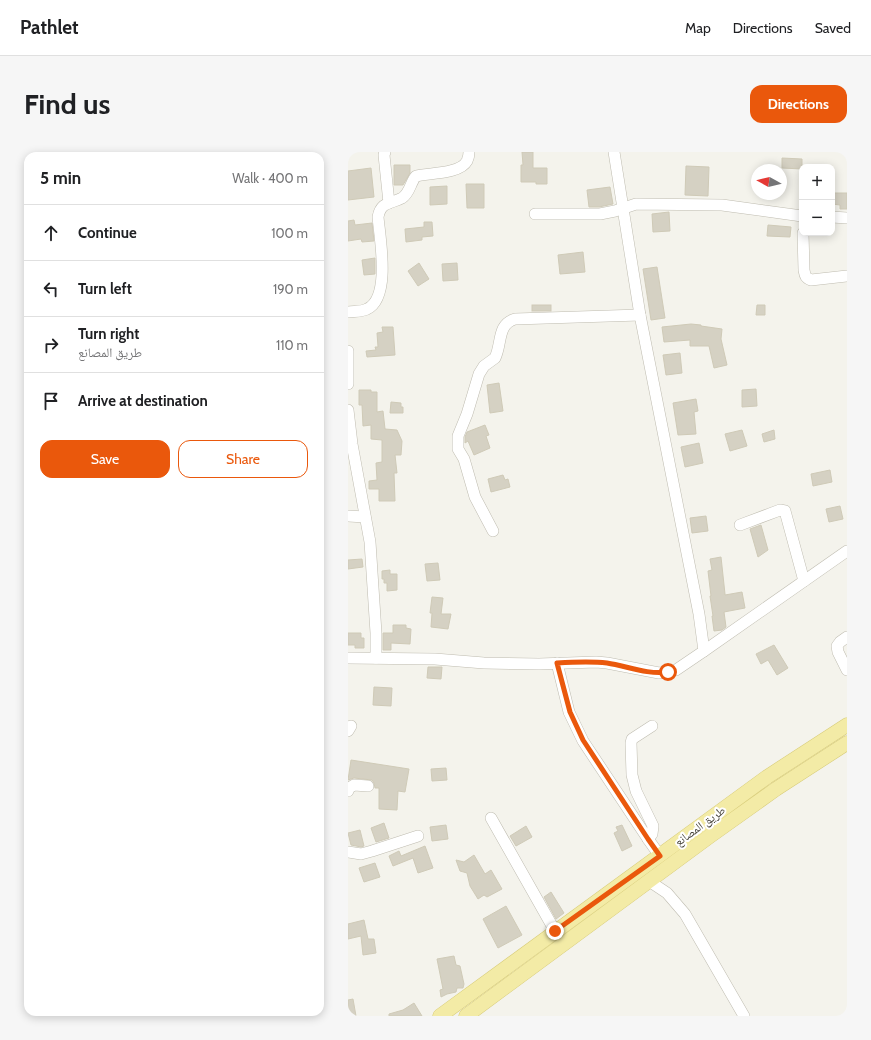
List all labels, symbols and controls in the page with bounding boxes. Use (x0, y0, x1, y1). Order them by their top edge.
text: Pathlet (20, 16, 79, 39)
text: Map (685, 19, 711, 37)
text: Directions (733, 19, 793, 37)
text: Saved (815, 19, 851, 37)
button: Directions (750, 85, 847, 123)
text: Find us (24, 87, 110, 121)
north arrow (751, 164, 787, 200)
map controls (799, 164, 835, 236)
button: + (799, 164, 835, 200)
text: 5 min (40, 168, 81, 188)
text: Walk · 400 m (232, 170, 308, 186)
button: − (799, 200, 835, 236)
icon: ahead (40, 222, 62, 244)
text: Continue (78, 224, 137, 242)
text: 100 m (271, 225, 308, 241)
icon: left (40, 278, 62, 300)
text: Turn left (78, 280, 132, 298)
text: 190 m (273, 281, 308, 297)
text: Turn right (78, 325, 139, 343)
icon: right (40, 334, 62, 356)
text: 110 m (276, 337, 308, 353)
text: طريق المصانع (78, 344, 142, 360)
icon: arrive (40, 390, 62, 412)
text: Arrive at destination (78, 392, 208, 410)
button: Save (40, 440, 170, 478)
button: Share (178, 440, 308, 478)
route start (659, 663, 677, 681)
street label: طريق المصانع (671, 802, 728, 849)
route end (546, 922, 564, 940)

